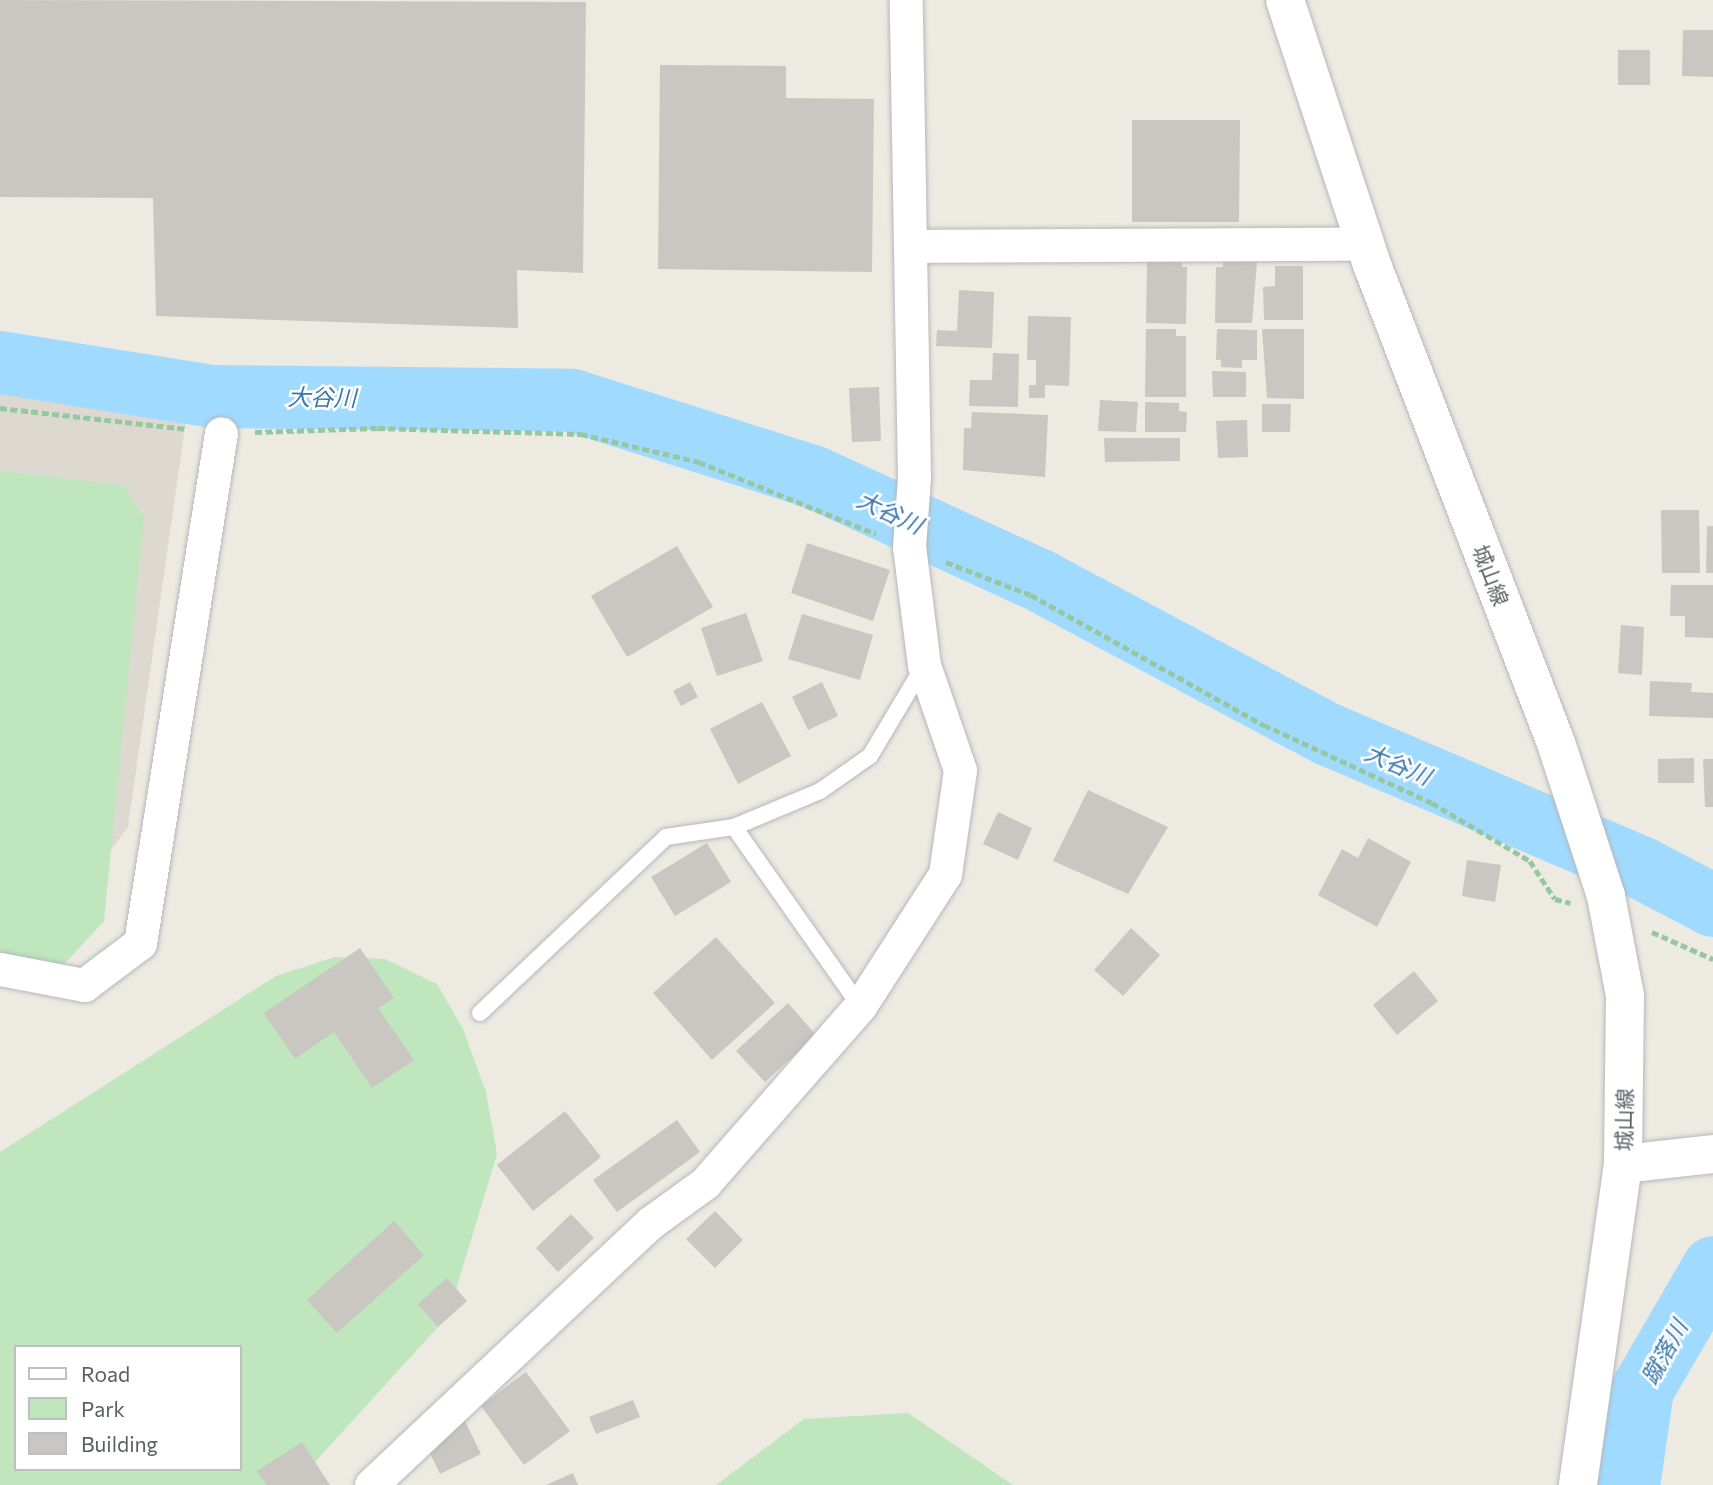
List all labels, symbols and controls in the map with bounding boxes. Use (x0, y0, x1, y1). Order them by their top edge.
water label: 大谷川 (287, 383, 357, 411)
water label: 大谷川 (853, 485, 927, 539)
street label: 城山線 (1468, 541, 1514, 609)
water label: 大谷川 (1361, 738, 1435, 790)
street label: 城山線 (1611, 1088, 1637, 1152)
water label: 蹴落川 (1635, 1315, 1693, 1389)
legend (14, 1345, 242, 1471)
text: Road (81, 1361, 130, 1386)
text: Park (81, 1396, 125, 1421)
text: Building (81, 1431, 158, 1456)

